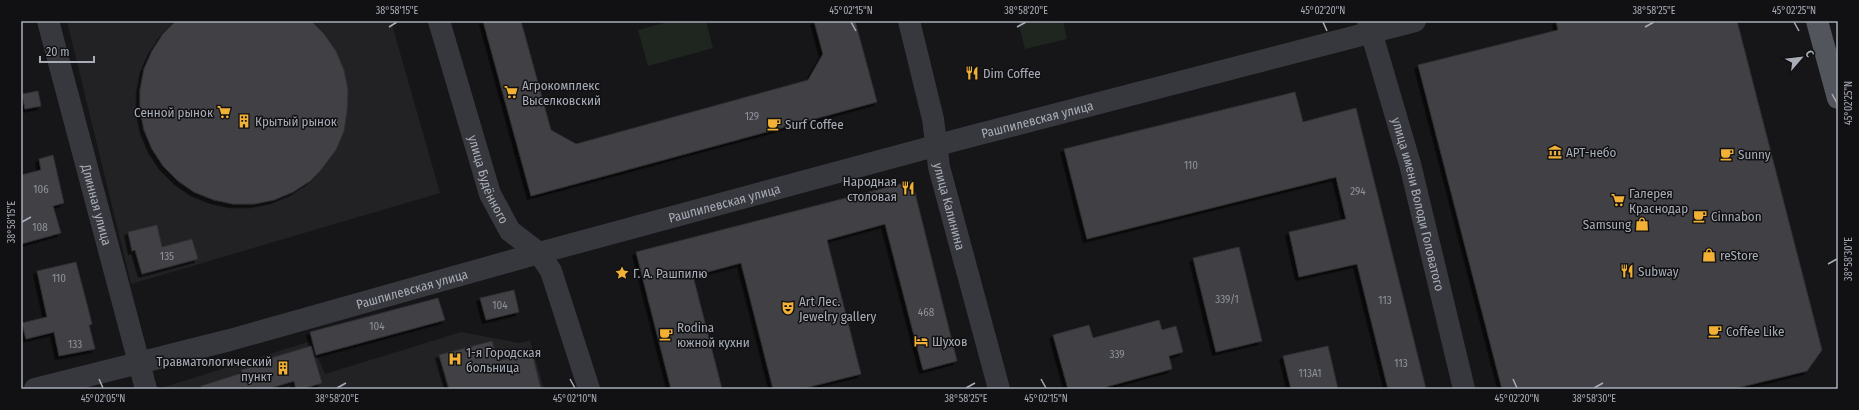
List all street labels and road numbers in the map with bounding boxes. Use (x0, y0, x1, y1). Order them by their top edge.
street label: Рашпилевская улица (980, 98, 1095, 141)
street label: улица имени Володи Головатого (1389, 116, 1447, 293)
street label: улица Будённого (465, 133, 512, 226)
street label: Длинная улица (78, 162, 114, 247)
street label: улица Калинина (931, 162, 968, 252)
street label: Рашпилевская улица (667, 181, 782, 226)
street label: Рашпилевская улица (354, 266, 470, 312)

